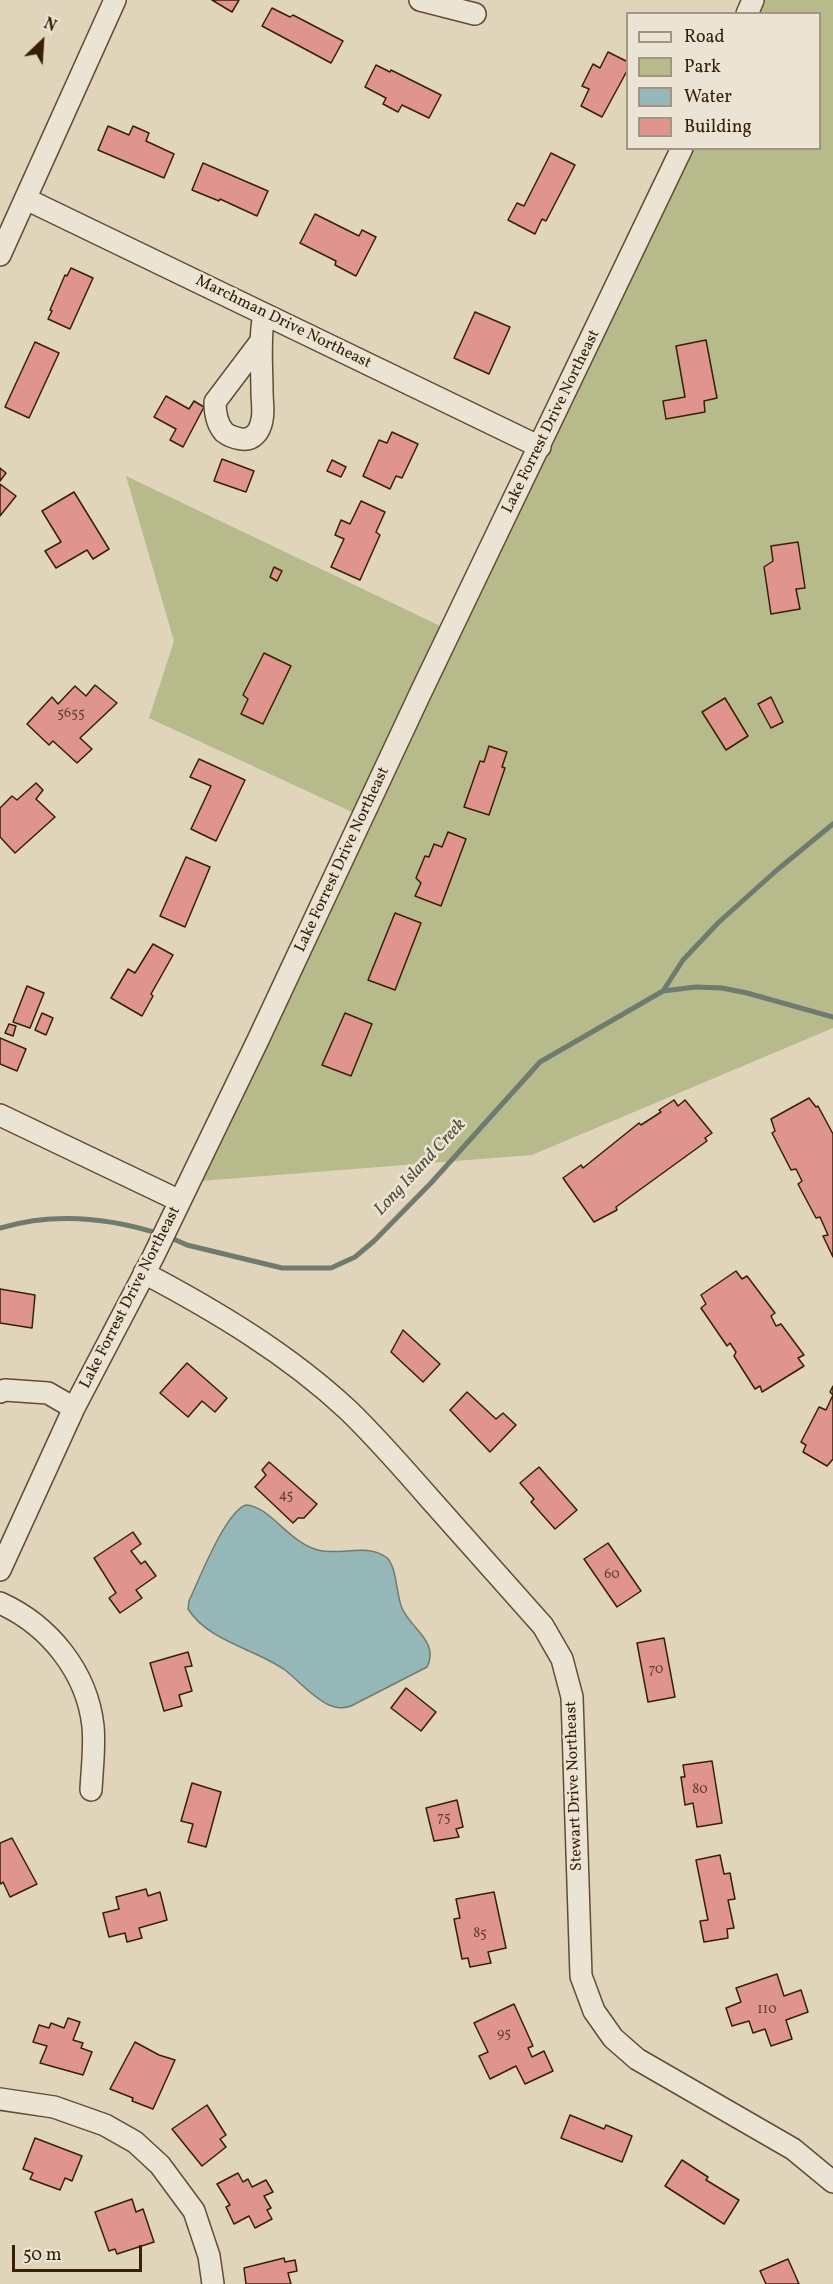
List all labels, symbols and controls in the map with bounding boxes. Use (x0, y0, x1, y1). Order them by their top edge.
north arrow (12, 12, 72, 72)
legend (626, 12, 821, 150)
text: N (40, 13, 60, 38)
text: Road (684, 25, 725, 50)
text: Park (684, 55, 721, 80)
text: Water (684, 85, 732, 110)
text: Building (684, 115, 752, 140)
street label: Marchman Drive Northeast (192, 272, 374, 374)
street label: Lake Forrest Drive Northeast (499, 327, 605, 517)
house number: 5655 (57, 706, 85, 722)
street label: Lake Forrest Drive Northeast (292, 764, 394, 956)
water label: Long Island Creek (370, 1115, 472, 1221)
street label: Lake Forrest Drive Northeast (77, 1204, 185, 1392)
house number: 45 (279, 1488, 293, 1504)
house number: 60 (604, 1567, 620, 1583)
house number: 70 (649, 1662, 663, 1678)
street label: Stewart Drive Northeast (562, 1701, 588, 1871)
house number: 80 (692, 1782, 708, 1798)
house number: 75 (437, 1810, 451, 1826)
house number: 85 (473, 1926, 487, 1942)
house number: 110 (757, 2002, 777, 2018)
house number: 95 (497, 2026, 511, 2042)
scale bar (15, 2233, 146, 2271)
text: 50 m (23, 2243, 62, 2268)

